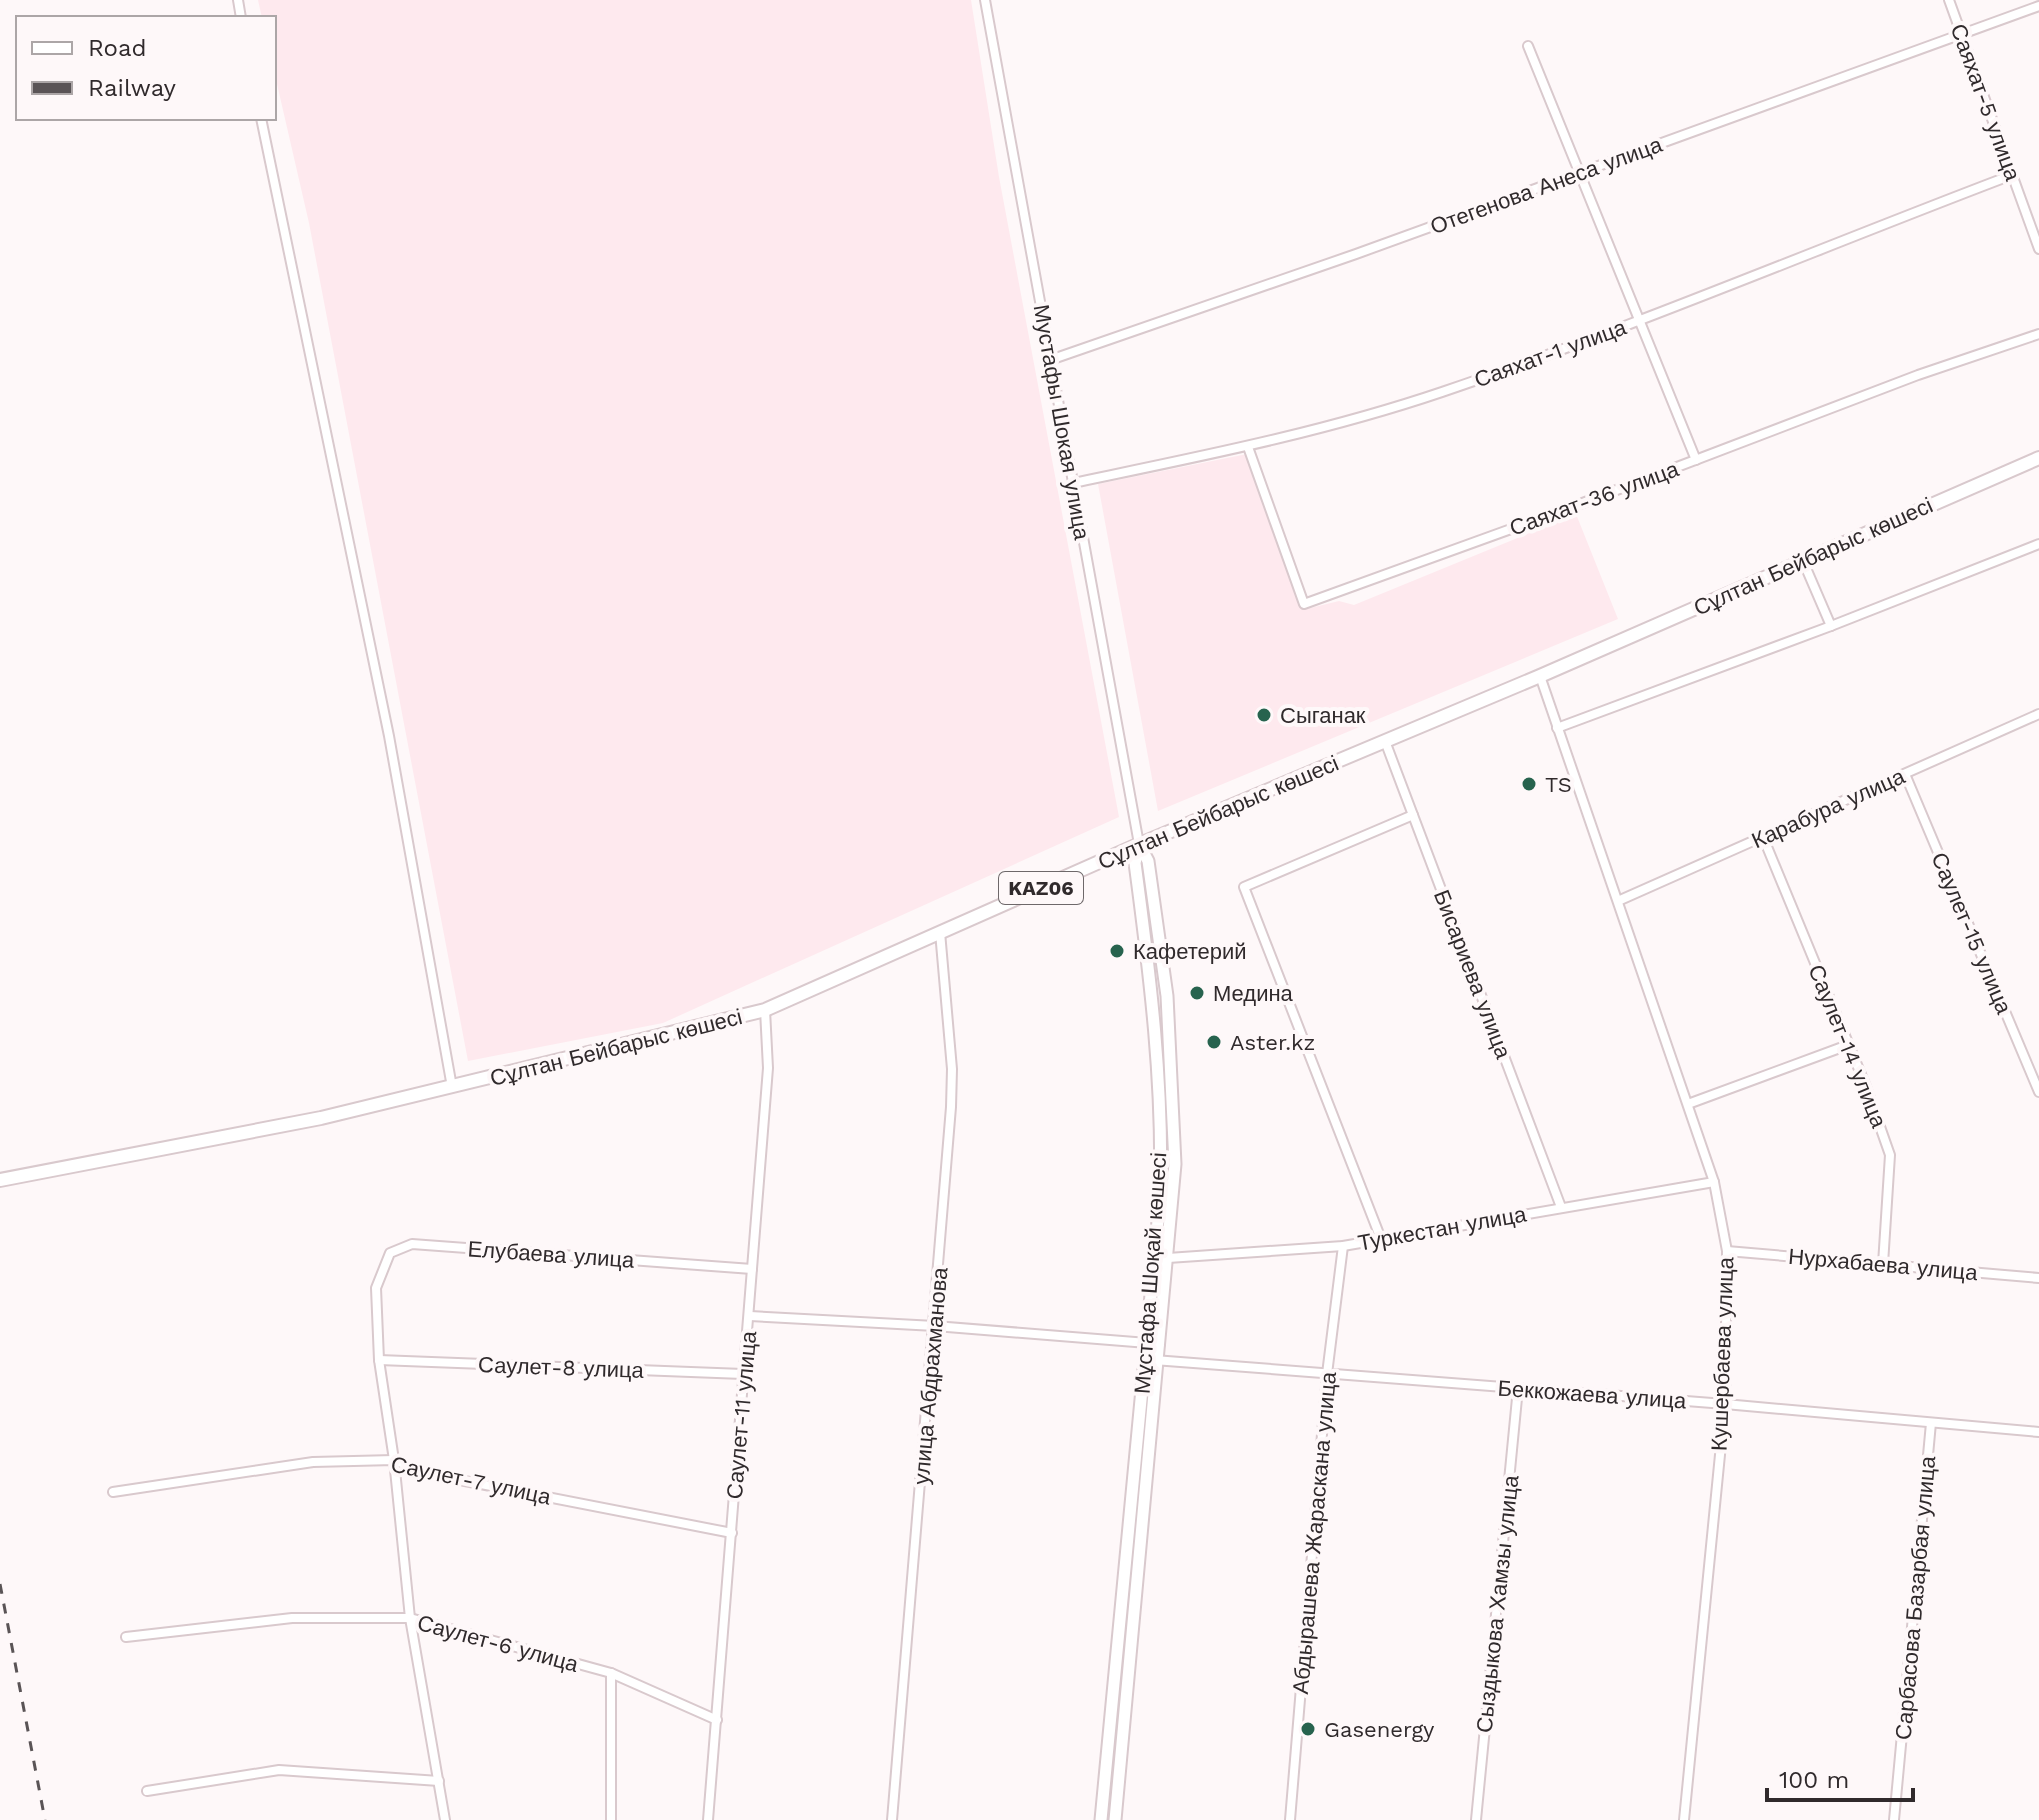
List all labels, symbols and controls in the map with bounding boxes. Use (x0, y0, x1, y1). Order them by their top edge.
legend (16, 16, 276, 120)
street label: Саяхат-5 улица (1946, 20, 2026, 185)
text: Road (88, 34, 147, 62)
text: Railway (88, 74, 177, 102)
street label: Отегенова Анеса улица (1427, 132, 1666, 239)
street label: Мустафы Шокая улица (1028, 303, 1095, 542)
street label: Саяхат-1 улица (1471, 314, 1630, 393)
street label: Саяхат-36 улица (1506, 456, 1683, 541)
street label: Сұлтан Бейбарыс көшесі (1690, 492, 1937, 621)
place label: Сыганак (1280, 703, 1366, 728)
marker: Сыганак (1255, 706, 1273, 724)
street label: Сұлтан Бейбарыс көшесі (1094, 750, 1342, 875)
street label: Карабура улица (1748, 763, 1909, 853)
place label: TS (1545, 772, 1572, 797)
marker: TS (1520, 775, 1538, 793)
street label: Саулет-15 улица (1926, 849, 2017, 1018)
road number: KAZ06 (999, 872, 1083, 904)
street label: Бисариева улица (1429, 886, 1516, 1063)
place label: Кафетерий (1133, 939, 1247, 964)
marker: Кафетерий (1108, 942, 1126, 960)
street label: Саулет-14 улица (1803, 961, 1892, 1132)
place label: Медина (1213, 981, 1294, 1006)
marker: Медина (1188, 984, 1206, 1002)
street label: Сұлтан Бейбарыс көшесі (487, 1004, 745, 1091)
place label: Aster.kz (1230, 1030, 1315, 1055)
marker: Aster.kz (1205, 1033, 1223, 1051)
street label: Мұстафа Шоқай көшесі (1130, 1151, 1171, 1395)
street label: Туркестан улица (1356, 1201, 1529, 1256)
street label: Елубаева улица (467, 1236, 636, 1273)
street label: Нурхабаева улица (1787, 1244, 1979, 1285)
street label: Кушербаева улица (1707, 1256, 1738, 1451)
street label: улица Абдрахманова (909, 1266, 953, 1486)
street label: Саулет-11 улица (722, 1329, 761, 1500)
street label: Саулет-8 улица (478, 1352, 645, 1383)
street label: Абдырашева Жараскана улица (1288, 1370, 1341, 1695)
street label: Беккожаева улица (1497, 1375, 1688, 1414)
street label: Саулет-7 улица (389, 1451, 554, 1510)
street label: Сарбасова Базарбая улица (1891, 1454, 1940, 1741)
street label: Сыздыкова Хамзы улица (1472, 1473, 1524, 1734)
street label: Саулет-6 улица (415, 1610, 582, 1677)
place label: Gasenergy (1324, 1717, 1435, 1742)
marker: Gasenergy (1299, 1720, 1317, 1738)
scale bar (1767, 1752, 1913, 1802)
text: 100 m (1779, 1766, 1849, 1794)

